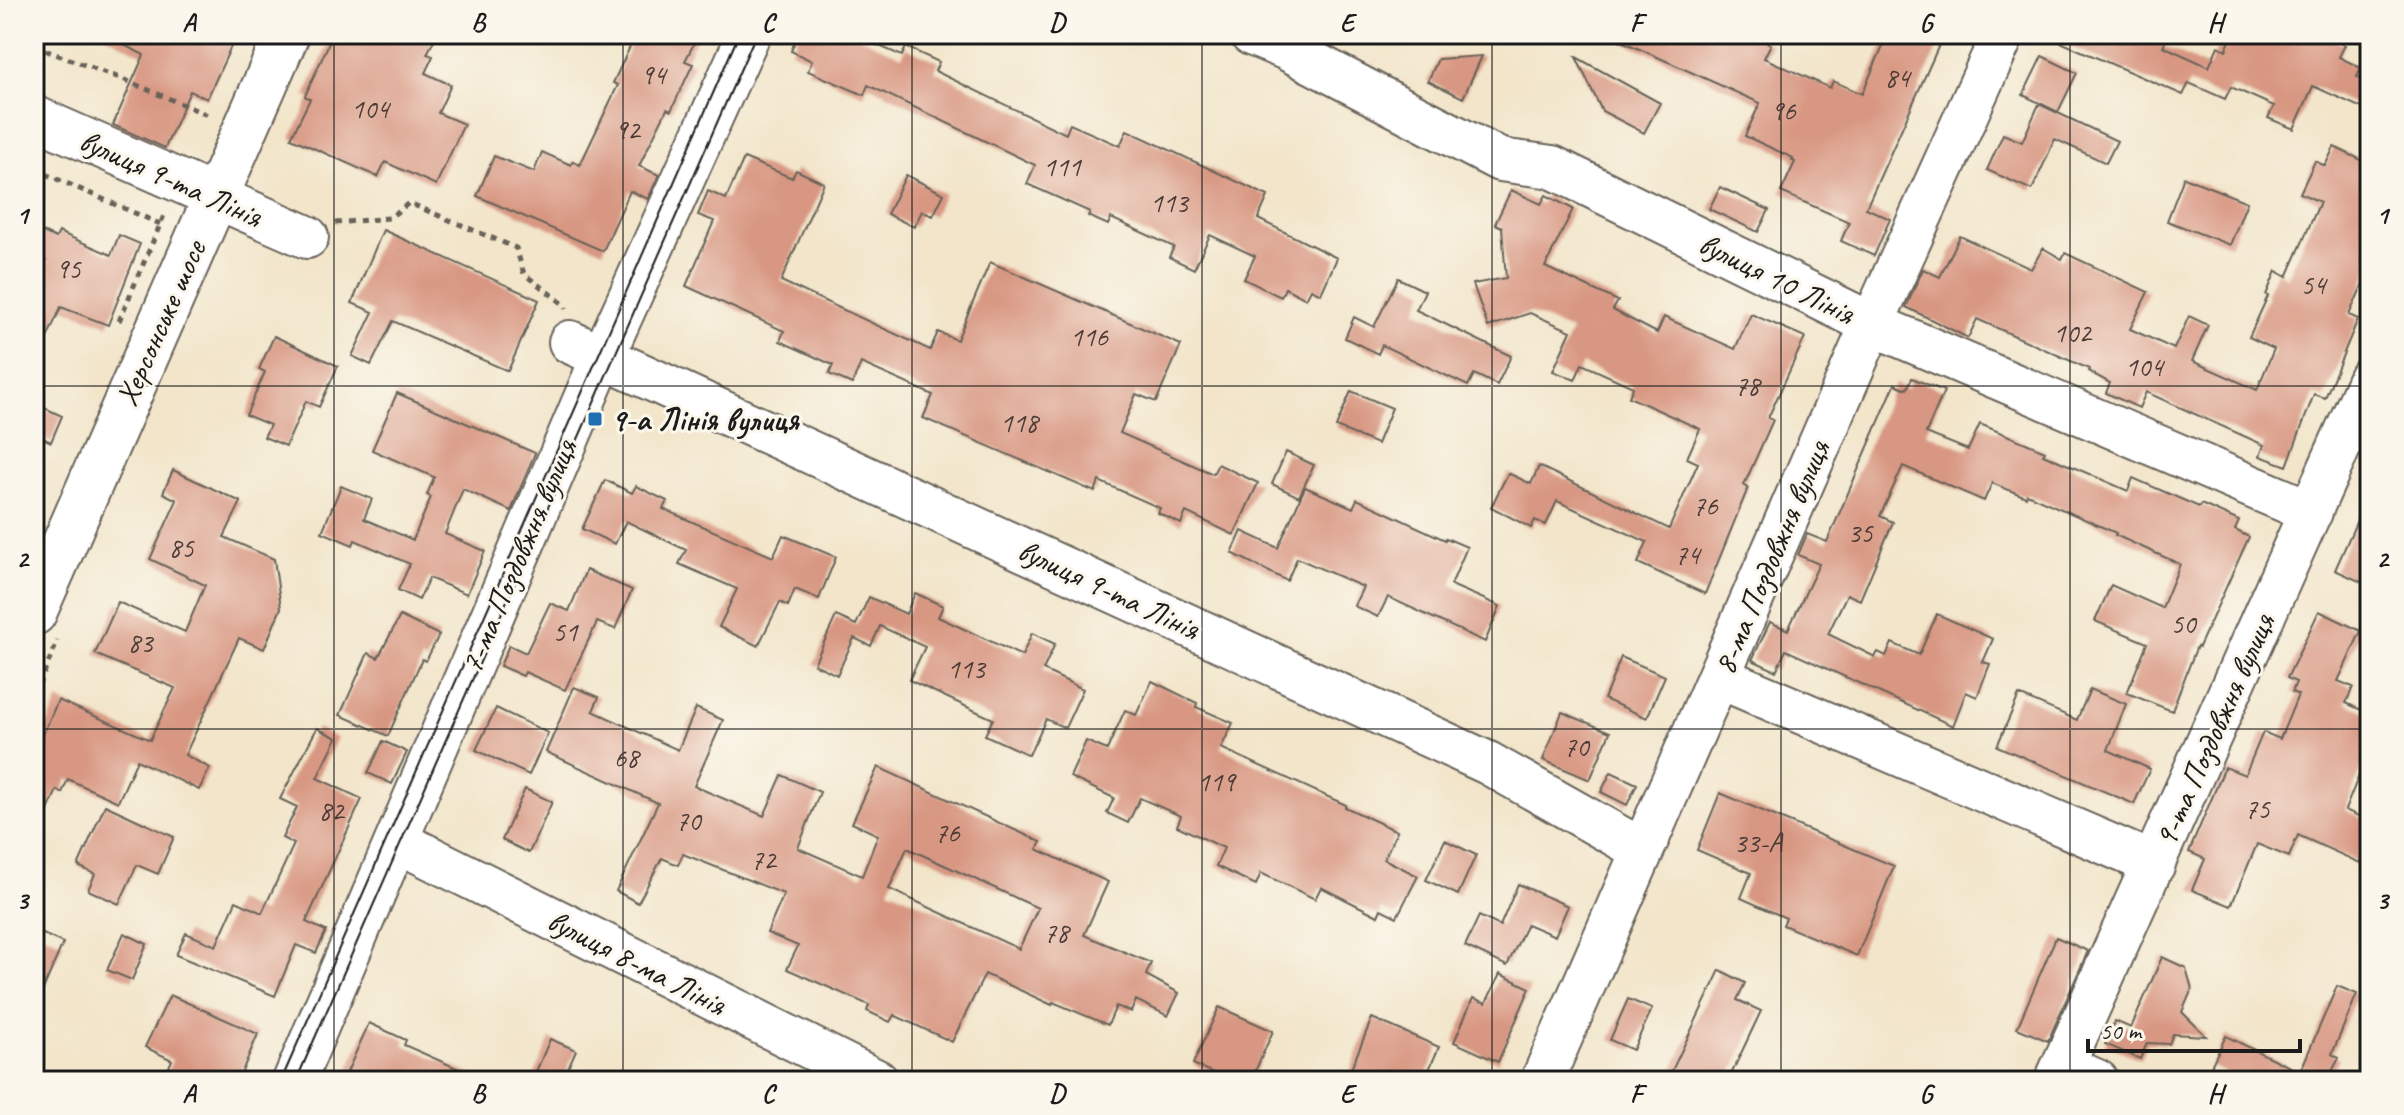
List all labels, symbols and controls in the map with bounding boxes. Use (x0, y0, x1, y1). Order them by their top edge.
text: A (182, 6, 197, 39)
text: B (471, 6, 487, 39)
text: C (762, 6, 778, 39)
text: D (1049, 6, 1067, 39)
text: E (1340, 6, 1358, 39)
text: F (1630, 6, 1648, 39)
text: G (1920, 6, 1936, 39)
text: H (2208, 6, 2228, 39)
house number: 94 (640, 57, 668, 92)
house number: 84 (1884, 60, 1912, 95)
house number: 104 (351, 91, 391, 126)
house number: 96 (1770, 93, 1797, 128)
house number: 92 (614, 112, 642, 147)
street label: вулиця 9-та Лінія (73, 120, 270, 237)
house number: 111 (1043, 149, 1082, 184)
house number: 113 (1150, 185, 1190, 220)
text: 1 (16, 199, 31, 232)
text: 1 (2376, 199, 2391, 232)
street label: вулиця 10 Лінія (1692, 223, 1863, 334)
street label: Херсонське шосе (106, 232, 216, 412)
house number: 95 (55, 251, 82, 286)
house number: 54 (2300, 267, 2328, 302)
house number: 102 (2053, 315, 2093, 350)
house number: 116 (1070, 319, 1109, 354)
house number: 104 (2125, 349, 2165, 384)
house number: 78 (1734, 368, 1762, 403)
place label: 9-а Лінія вулиця (611, 399, 801, 440)
house number: 118 (1000, 405, 1040, 440)
marker: 9-а Лінія вулиця (586, 410, 604, 428)
street label: 7-ма Поздовжня вулиця (451, 432, 587, 679)
street label: 8-ма Поздовжня вулиця (1704, 433, 1840, 680)
house number: 76 (1692, 488, 1719, 523)
house number: 35 (1847, 515, 1874, 550)
house number: 85 (168, 530, 195, 565)
street label: вулиця 9-та Лінія (1012, 530, 1207, 650)
house number: 74 (1674, 537, 1702, 572)
text: 2 (16, 542, 30, 575)
text: 2 (2376, 542, 2390, 575)
street label: 9-та Поздовжня вулиця (2145, 606, 2285, 853)
house number: 50 (2170, 606, 2198, 641)
house number: 51 (552, 614, 579, 649)
house number: 83 (127, 625, 155, 660)
house number: 113 (947, 651, 987, 686)
house number: 70 (1563, 729, 1591, 764)
house number: 68 (613, 740, 641, 775)
house number: 119 (1197, 764, 1237, 799)
house number: 75 (2244, 791, 2271, 826)
house number: 82 (318, 793, 346, 828)
house number: 70 (675, 803, 703, 838)
house number: 76 (934, 815, 961, 850)
house number: 33-А (1734, 825, 1784, 860)
house number: 72 (750, 842, 778, 877)
text: 3 (16, 884, 30, 917)
text: 3 (2376, 884, 2390, 917)
street label: вулиця 8-ма Лінія (541, 900, 734, 1026)
house number: 78 (1043, 915, 1071, 950)
scale bar (2088, 1003, 2300, 1053)
text: 50 m (2100, 1016, 2143, 1046)
text: A (182, 1077, 197, 1110)
text: B (471, 1077, 487, 1110)
text: C (762, 1077, 778, 1110)
text: D (1049, 1077, 1067, 1110)
text: E (1340, 1077, 1358, 1110)
text: F (1630, 1077, 1648, 1110)
text: G (1920, 1077, 1936, 1110)
text: H (2208, 1077, 2228, 1110)

